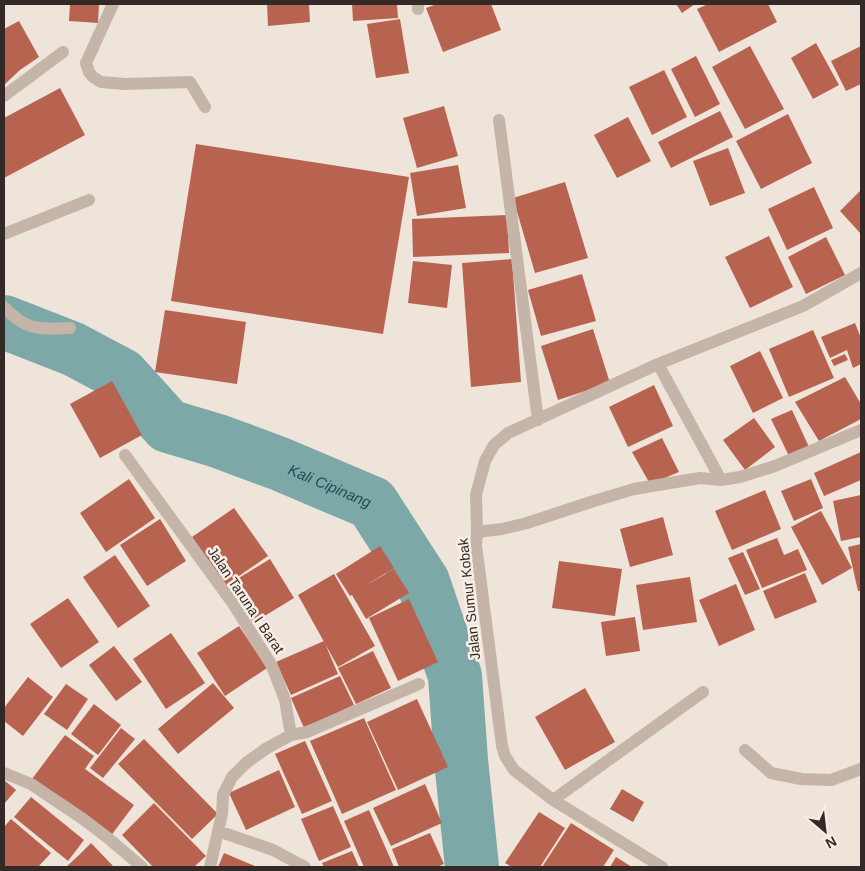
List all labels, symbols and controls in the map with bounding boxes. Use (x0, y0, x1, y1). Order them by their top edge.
water label: Kali Cipinang (286, 460, 375, 511)
street label: Jalan Sumur Kobak (455, 536, 483, 661)
street label: Jalan Taruna I Barat (204, 544, 288, 656)
north arrow (800, 806, 850, 856)
text: N (823, 833, 839, 852)

